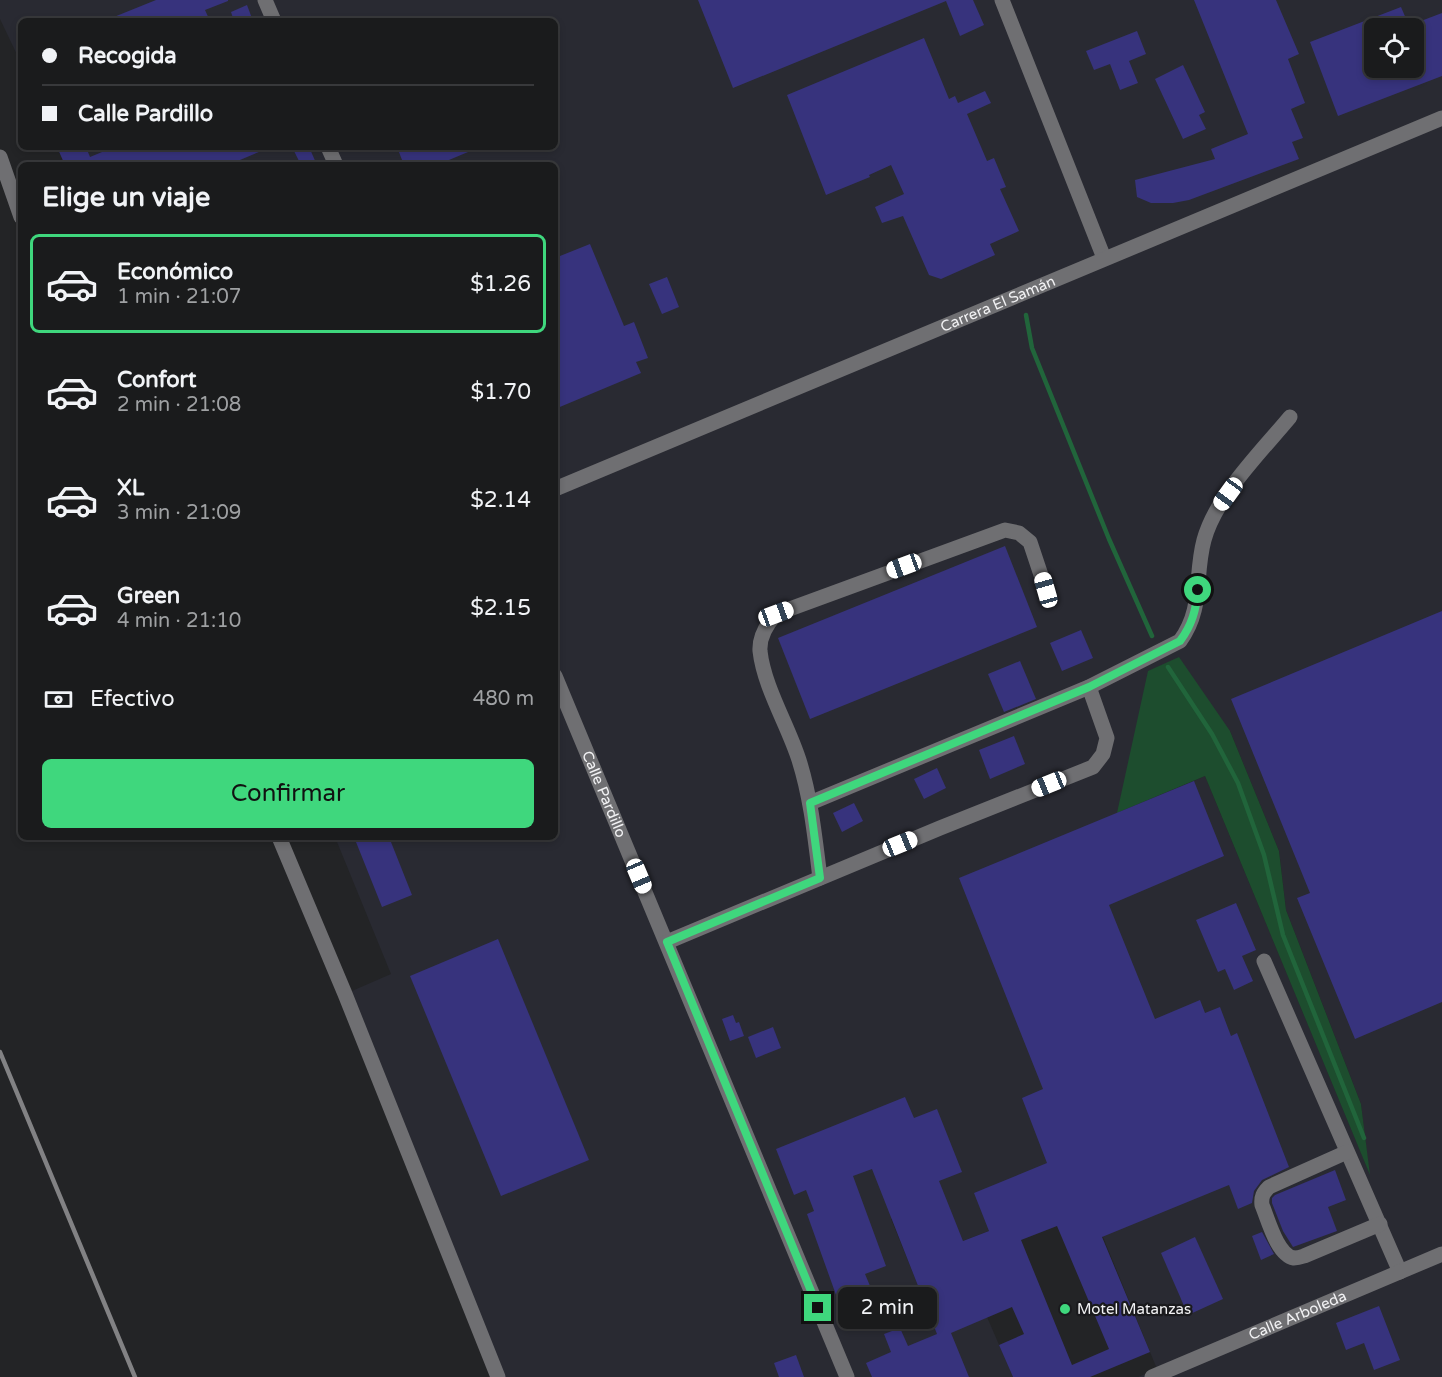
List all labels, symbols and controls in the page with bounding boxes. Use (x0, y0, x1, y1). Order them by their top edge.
map controls (1364, 18, 1424, 78)
button: locate (1364, 18, 1424, 78)
text: Recogida (78, 43, 177, 69)
text: Calle Pardillo (78, 101, 213, 127)
text: Elige un viaje (42, 181, 210, 214)
icon: car (45, 257, 99, 311)
text: Económico (117, 259, 233, 285)
text: $1.26 (470, 271, 531, 297)
street label: Carrera El Samán (938, 272, 1058, 336)
text: 1 min · 21:07 (117, 285, 241, 309)
icon: car (45, 365, 99, 419)
text: Confort (117, 367, 196, 393)
text: $1.70 (470, 379, 531, 405)
text: 2 min · 21:08 (117, 393, 241, 417)
icon: car (45, 473, 99, 527)
car (1210, 474, 1246, 514)
text: XL (117, 475, 144, 501)
text: $2.14 (470, 487, 531, 513)
text: 3 min · 21:09 (117, 501, 241, 525)
car (884, 551, 924, 581)
car (1032, 570, 1060, 610)
route start (1184, 576, 1211, 603)
icon: car (45, 581, 99, 635)
text: Green (117, 583, 180, 609)
text: $2.15 (470, 595, 531, 621)
car (756, 599, 796, 629)
text: 4 min · 21:10 (117, 609, 241, 633)
icon: cash (42, 683, 75, 716)
text: Efectivo (90, 686, 175, 712)
text: 480 m (473, 687, 534, 711)
street label: Calle Pardillo (578, 748, 630, 840)
button: Confirmar (42, 759, 534, 828)
car (1029, 769, 1069, 799)
car (880, 829, 920, 859)
car (624, 856, 654, 896)
callout: 2 min (839, 1287, 938, 1329)
street label: Calle Arboleda (1246, 1287, 1349, 1344)
route end (804, 1294, 831, 1321)
text: 2 min (861, 1296, 914, 1320)
place label: Motel Matanzas (1077, 1300, 1191, 1318)
marker: Motel Matanzas (1058, 1302, 1072, 1316)

